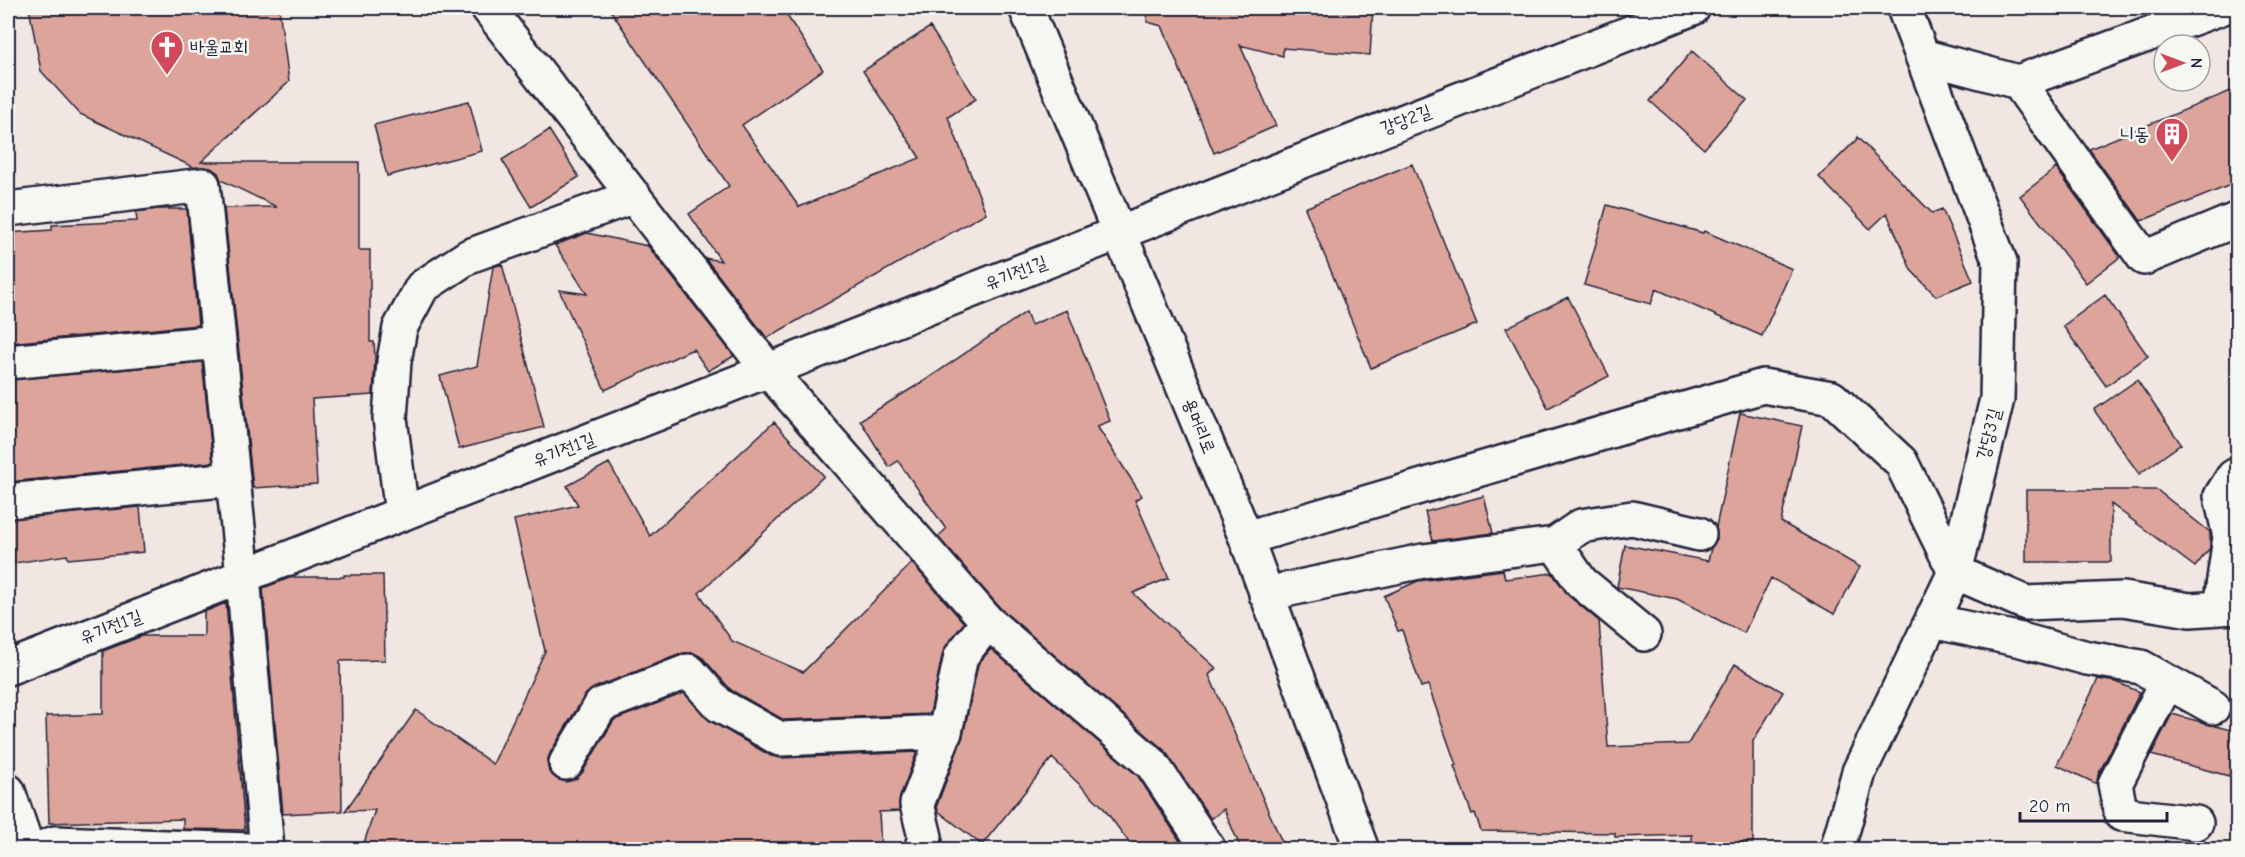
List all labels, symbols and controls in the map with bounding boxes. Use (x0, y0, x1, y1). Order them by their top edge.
church icon: 바울교회 (149, 29, 185, 76)
north arrow (2152, 33, 2212, 93)
place label: 바울교회 (190, 37, 248, 58)
text: N (2187, 58, 2205, 68)
street label: 강당2길 (1378, 101, 1435, 139)
building icon: 니동 (2154, 116, 2190, 163)
place label: 니동 (2120, 124, 2149, 145)
street label: 유기전1길 (982, 251, 1051, 294)
street label: 용머리로 (1178, 395, 1220, 457)
street label: 강당3길 (1972, 405, 2006, 462)
street label: 유기전1길 (530, 428, 599, 471)
street label: 유기전1길 (77, 605, 146, 648)
scale bar (2020, 785, 2167, 823)
text: 20 m (2029, 796, 2070, 817)

